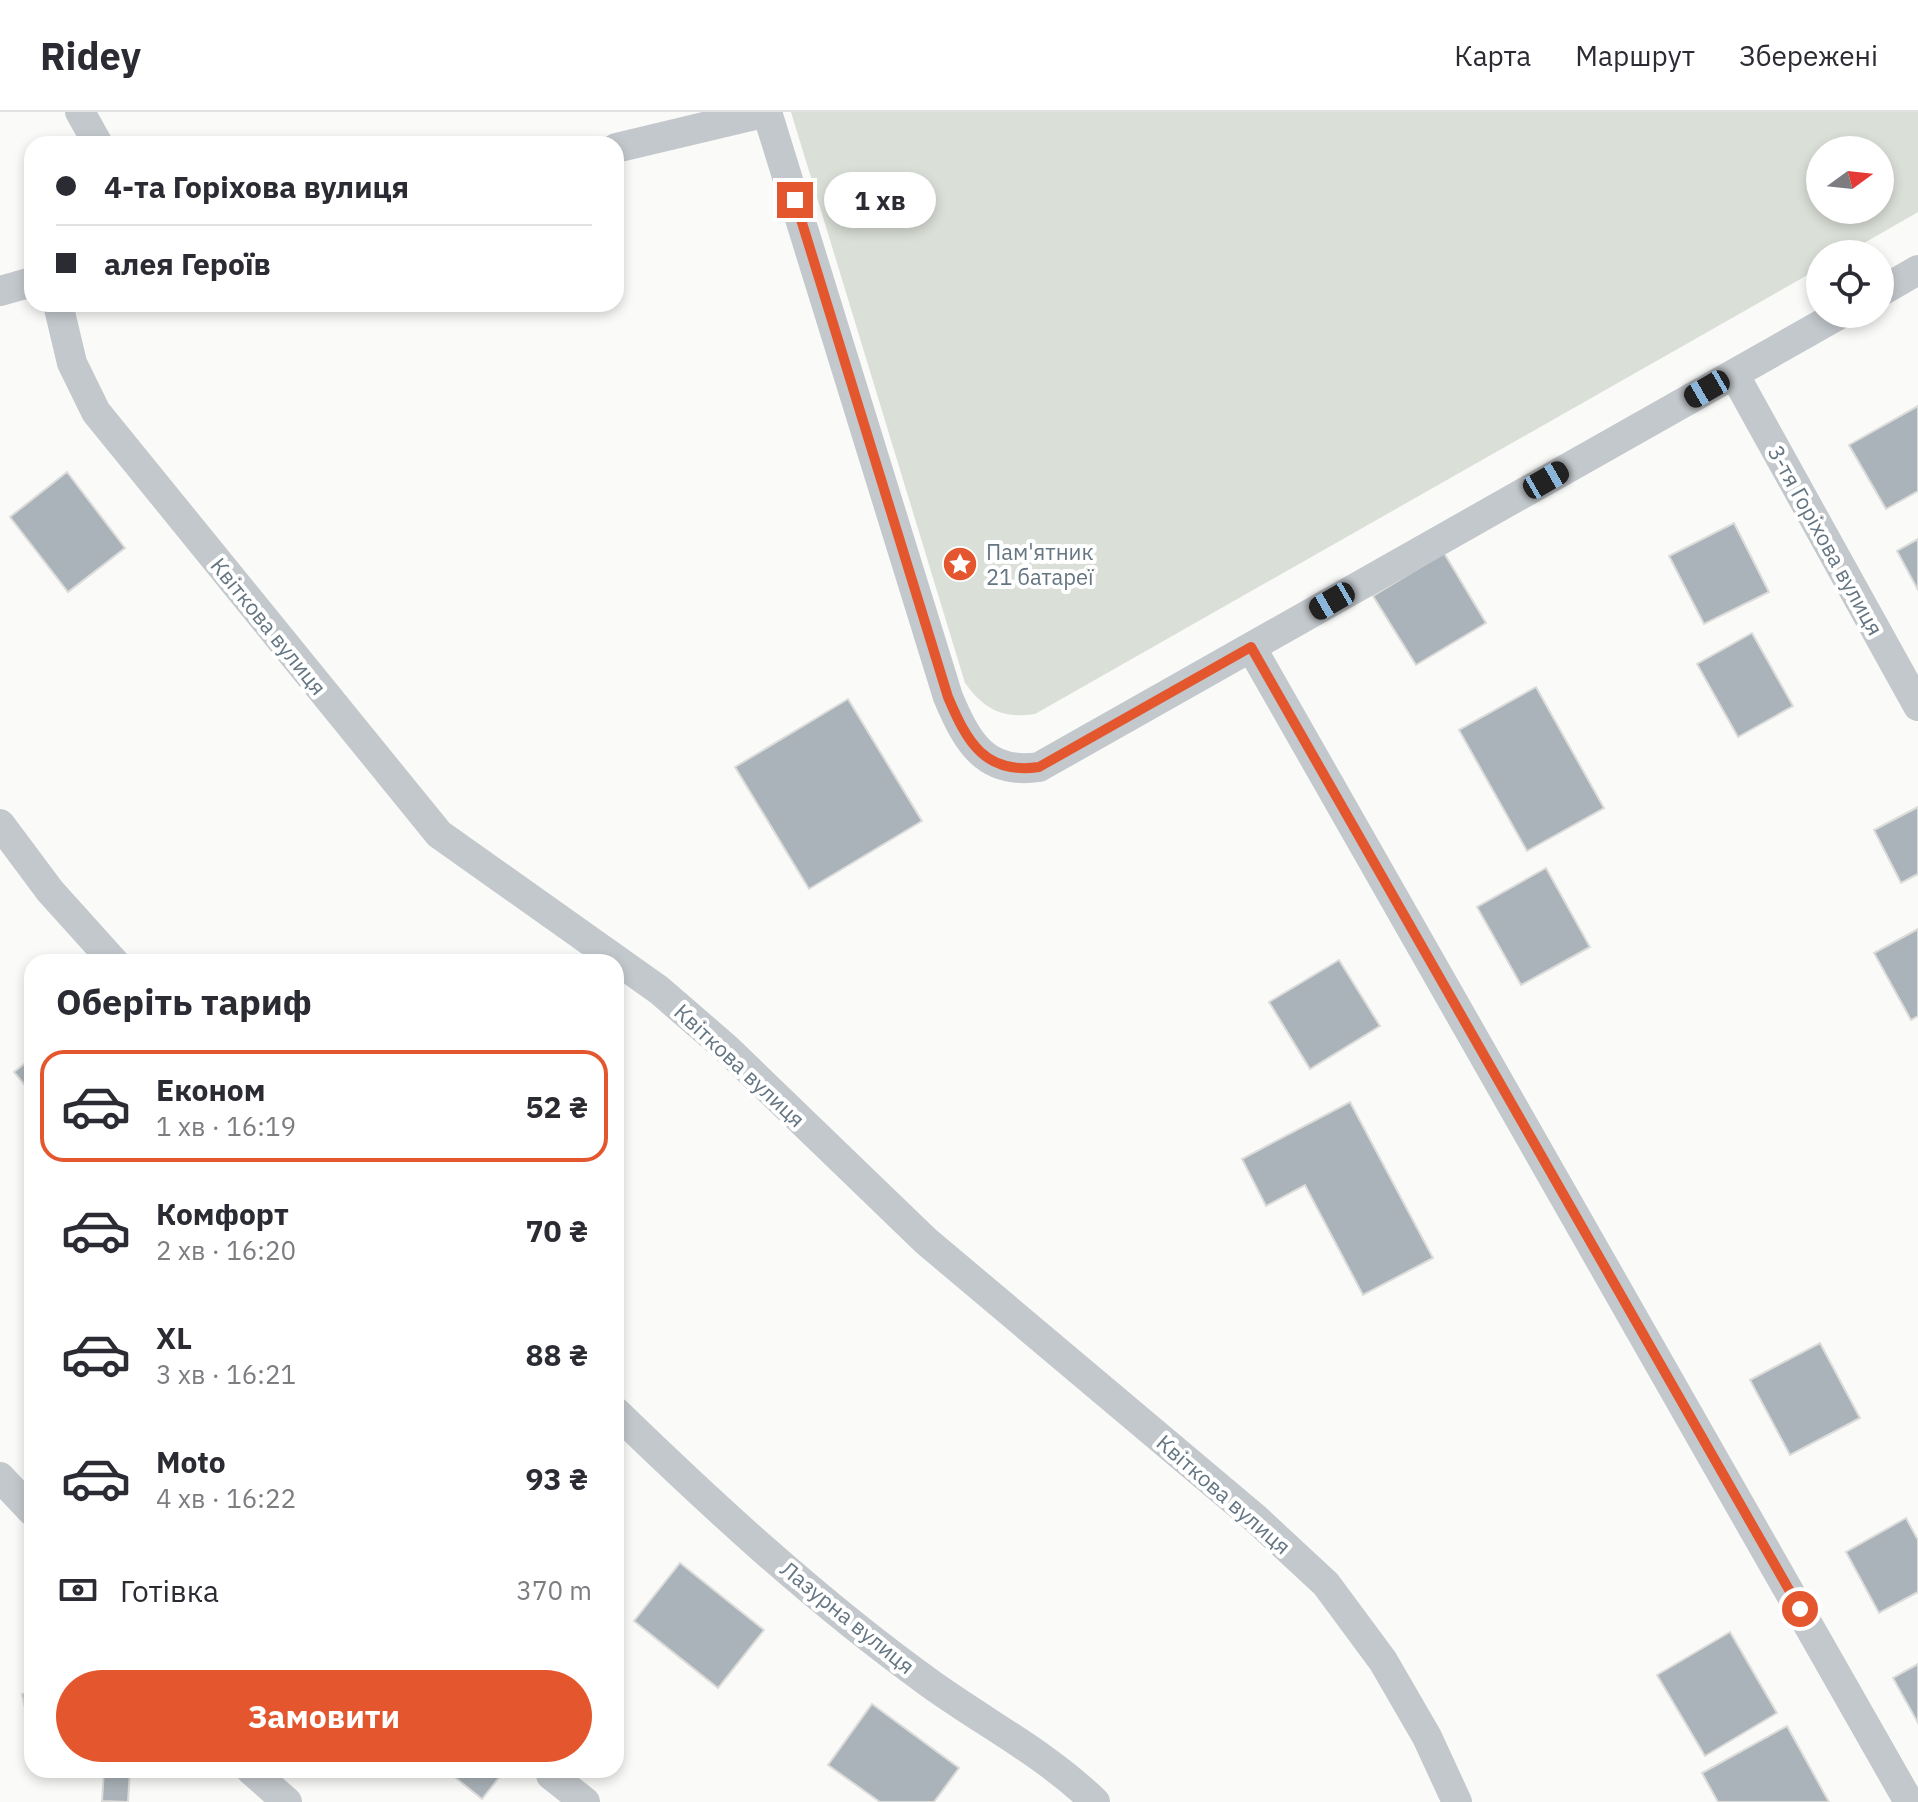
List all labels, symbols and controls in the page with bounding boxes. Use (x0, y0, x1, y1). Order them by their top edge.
text: Ridey (40, 31, 141, 80)
text: Карта (1454, 37, 1531, 74)
text: Маршрут (1575, 37, 1695, 74)
text: Збережені (1739, 37, 1878, 74)
north arrow (1806, 136, 1894, 224)
map controls (1806, 136, 1894, 328)
text: 4-та Горіхова вулиця (104, 167, 409, 206)
callout: 1 хв (823, 172, 935, 228)
route end (777, 182, 813, 218)
text: 1 хв (854, 183, 906, 217)
button: locate (1806, 240, 1894, 328)
text: алея Героїв (104, 244, 271, 283)
car (1680, 367, 1734, 411)
street label: 3-тя Горіхова вулиця (1762, 440, 1890, 640)
car (1519, 458, 1573, 502)
place label: Пам'ятник 21 батареї (986, 537, 1094, 591)
place icon: Пам'ятник 21 батареї (941, 545, 979, 583)
street label: Квіткова вулиця (205, 551, 333, 701)
car (1305, 579, 1359, 623)
text: Оберіть тариф (56, 978, 312, 1025)
street label: Квіткова вулиця (668, 997, 812, 1133)
icon: car (60, 1070, 132, 1142)
text: Економ (156, 1070, 266, 1109)
text: 52 ₴ (526, 1087, 588, 1126)
text: 1 хв · 16:19 (156, 1109, 296, 1143)
icon: car (60, 1194, 132, 1266)
text: Комфорт (156, 1194, 289, 1233)
text: 70 ₴ (526, 1211, 588, 1250)
text: 2 хв · 16:20 (156, 1233, 296, 1267)
icon: car (60, 1318, 132, 1390)
text: XL (156, 1318, 192, 1357)
text: 88 ₴ (526, 1335, 588, 1374)
text: 3 хв · 16:21 (156, 1357, 296, 1391)
street label: Квіткова вулиця (1151, 1428, 1297, 1560)
icon: car (60, 1442, 132, 1514)
text: Moto (156, 1442, 226, 1481)
text: 93 ₴ (526, 1459, 588, 1498)
text: 4 хв · 16:22 (156, 1481, 296, 1515)
street label: Лазурна вулиця (775, 1554, 921, 1680)
icon: cash (56, 1568, 100, 1612)
text: Готівка (120, 1571, 219, 1610)
text: 370 m (516, 1573, 592, 1607)
route start (1782, 1591, 1818, 1627)
button: Замовити (56, 1670, 592, 1762)

